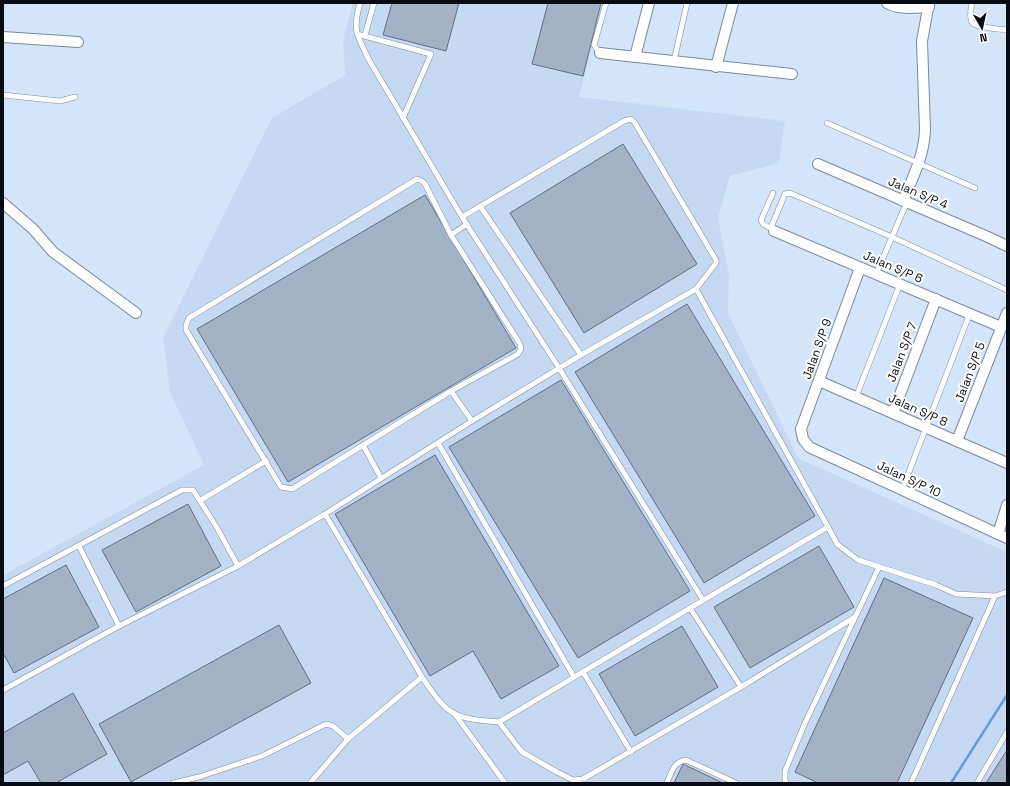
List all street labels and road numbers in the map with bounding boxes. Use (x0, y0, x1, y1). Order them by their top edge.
street label: Jalan S/P 4 (886, 173, 951, 213)
street label: Jalan S/P 6 (861, 247, 925, 287)
street label: Jalan S/P 9 (799, 317, 835, 381)
street label: Jalan S/P 7 (883, 320, 921, 384)
street label: Jalan S/P 5 (951, 340, 989, 404)
street label: Jalan S/P 8 (886, 390, 950, 430)
street label: Jalan S/P 10 (874, 457, 944, 501)

